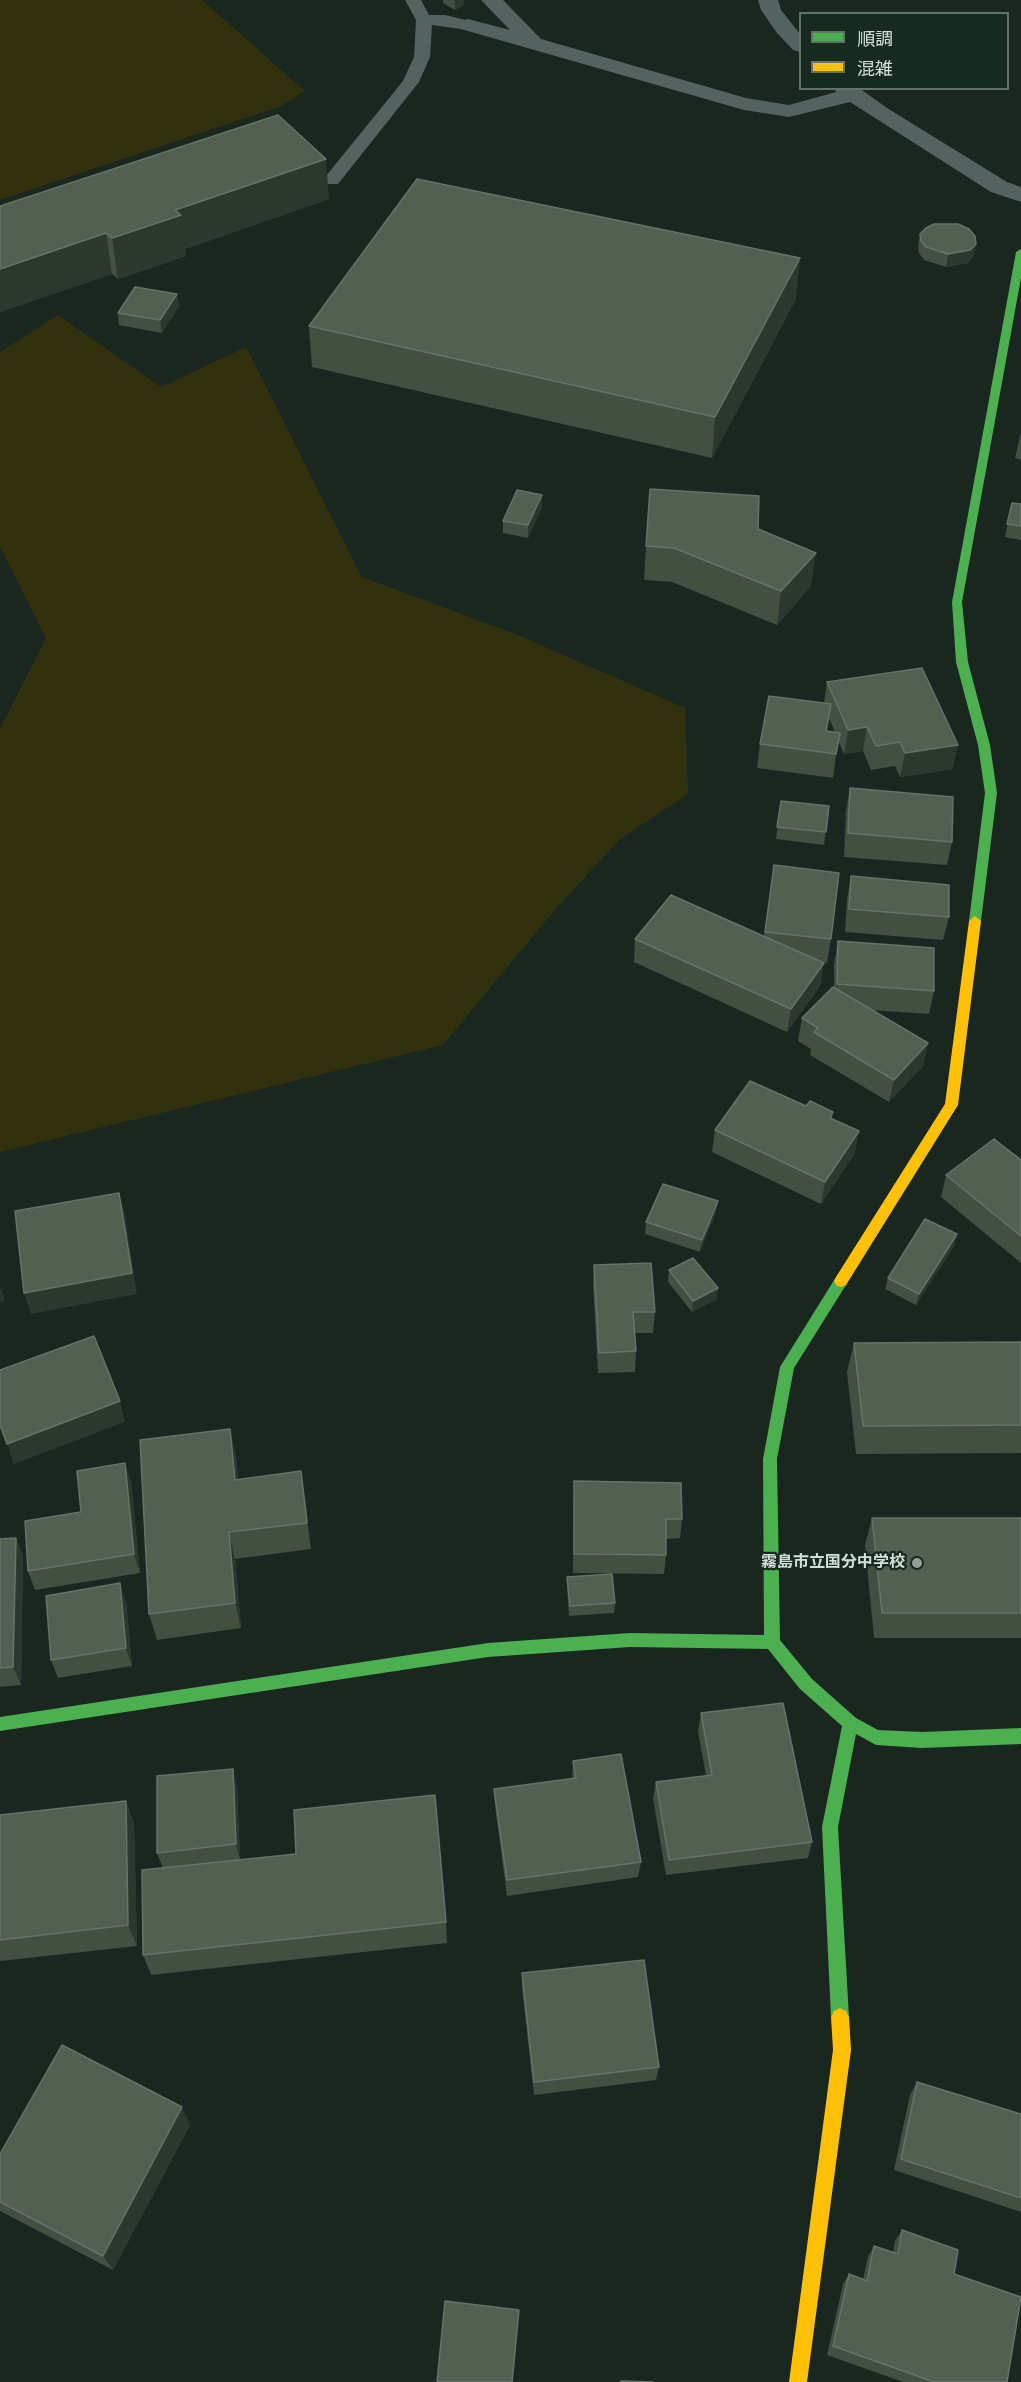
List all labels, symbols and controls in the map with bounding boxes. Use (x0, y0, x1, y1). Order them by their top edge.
legend (799, 12, 1009, 90)
text: 順調 (857, 27, 893, 51)
text: 混雑 (857, 57, 893, 81)
place label: 霧島市立国分中学校 (761, 1553, 905, 1573)
marker: 霧島市立国分中学校 (910, 1556, 924, 1570)

